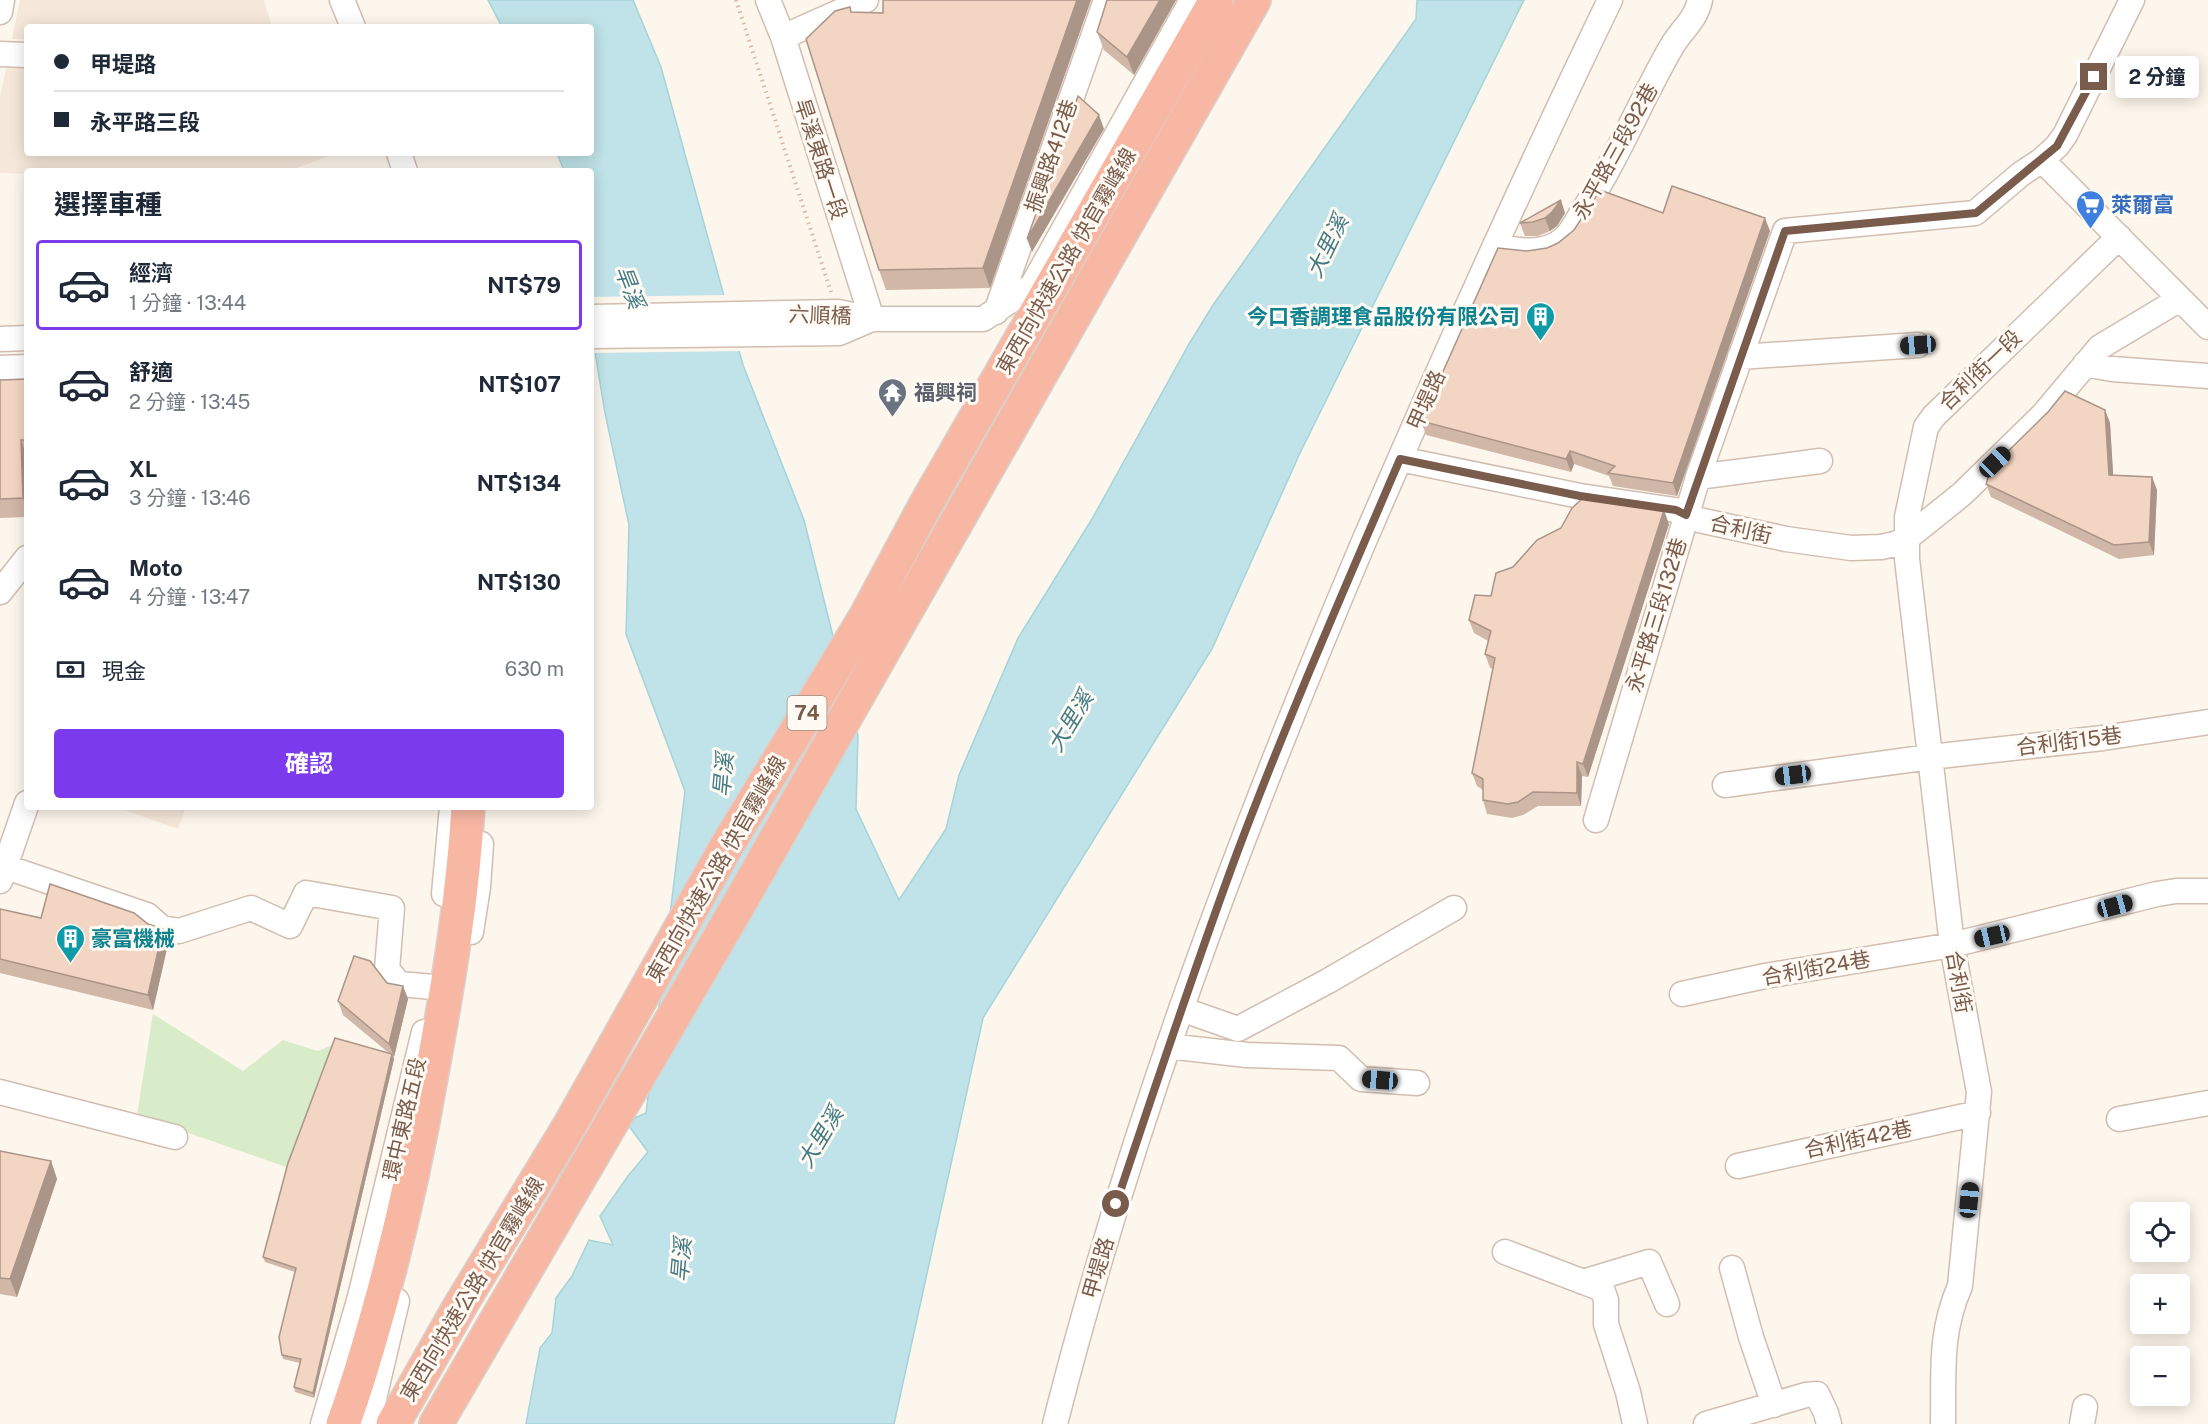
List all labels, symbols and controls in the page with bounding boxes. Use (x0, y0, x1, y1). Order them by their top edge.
text: 甲堤路 (90, 51, 156, 77)
callout: 2 分鐘 (2115, 56, 2199, 98)
route end (2080, 63, 2107, 90)
text: 2 分鐘 (2128, 65, 2186, 89)
street label: 永平路三段92巷 (1567, 79, 1663, 223)
street label: 旱溪東路一段 (790, 95, 852, 223)
street label: 振興路412巷 (1020, 96, 1082, 216)
text: 永平路三段 (90, 109, 200, 135)
street label: 東西向快速公路 快官霧峰線 (991, 143, 1141, 379)
text: 選擇車種 (54, 188, 162, 220)
supermarket icon: 萊爾富 (2074, 188, 2106, 230)
place label: 萊爾富 (2111, 192, 2174, 217)
water label: 大里溪 (1301, 208, 1354, 281)
icon: car (57, 258, 111, 312)
text: 經濟 (129, 260, 173, 286)
water label: 旱溪 (610, 262, 651, 315)
text: NT$79 (487, 272, 561, 298)
text: 1 分鐘 · 13:44 (129, 291, 246, 315)
building icon: 今口香調理食品股份有限公司 (1525, 300, 1557, 342)
street label: 六順橋 (788, 301, 852, 329)
place label: 今口香調理食品股份有限公司 (1247, 304, 1520, 329)
street label: 合利街一段 (1934, 325, 2026, 415)
car (1899, 335, 1937, 355)
icon: car (57, 357, 111, 411)
text: 舒適 (129, 359, 173, 385)
street label: 甲堤路 (1402, 366, 1450, 434)
text: NT$107 (478, 371, 561, 397)
temple icon: 福興祠 (877, 376, 909, 418)
place label: 福興祠 (914, 380, 977, 405)
text: 2 分鐘 · 13:45 (129, 390, 250, 414)
car (1976, 443, 2014, 481)
icon: car (57, 456, 111, 510)
text: XL (129, 456, 157, 482)
text: NT$134 (477, 470, 561, 496)
text: 3 分鐘 · 13:46 (129, 486, 251, 510)
street label: 合利街 (1707, 510, 1775, 548)
street label: 永平路三段132巷 (1621, 535, 1691, 695)
icon: car (57, 555, 111, 609)
text: Moto (129, 555, 183, 581)
text: NT$130 (477, 569, 561, 595)
text: 4 分鐘 · 13:47 (129, 585, 250, 609)
icon: cash (54, 653, 87, 686)
text: 630 m (505, 657, 564, 681)
text: 現金 (102, 658, 146, 684)
water label: 大里溪 (1042, 683, 1100, 756)
road number: 74 (788, 696, 826, 730)
street label: 合利街15巷 (2015, 722, 2123, 760)
button: 確認 (54, 729, 564, 798)
water label: 旱溪 (708, 749, 738, 798)
street label: 東西向快速公路 快官霧峰線 (641, 751, 791, 987)
car (1774, 764, 1812, 786)
car (2095, 893, 2135, 919)
building icon: 豪富機械 (54, 922, 86, 964)
car (1972, 923, 2012, 949)
place label: 豪富機械 (91, 926, 175, 951)
street label: 合利街24巷 (1760, 946, 1872, 990)
street label: 合利街 (1941, 949, 1977, 1015)
street label: 環中東路五段 (378, 1055, 430, 1183)
car (1361, 1070, 1399, 1090)
water label: 大里溪 (792, 1099, 850, 1172)
street label: 合利街42巷 (1802, 1115, 1914, 1163)
street label: 東西向快速公路 快官霧峰線 (395, 1172, 549, 1406)
car (1958, 1181, 1980, 1219)
route start (1102, 1190, 1129, 1217)
map controls (2130, 1202, 2190, 1406)
button: locate (2130, 1202, 2190, 1262)
water label: 旱溪 (666, 1234, 696, 1283)
street label: 甲堤路 (1077, 1234, 1119, 1302)
button: + (2130, 1274, 2190, 1334)
button: − (2130, 1346, 2190, 1406)

